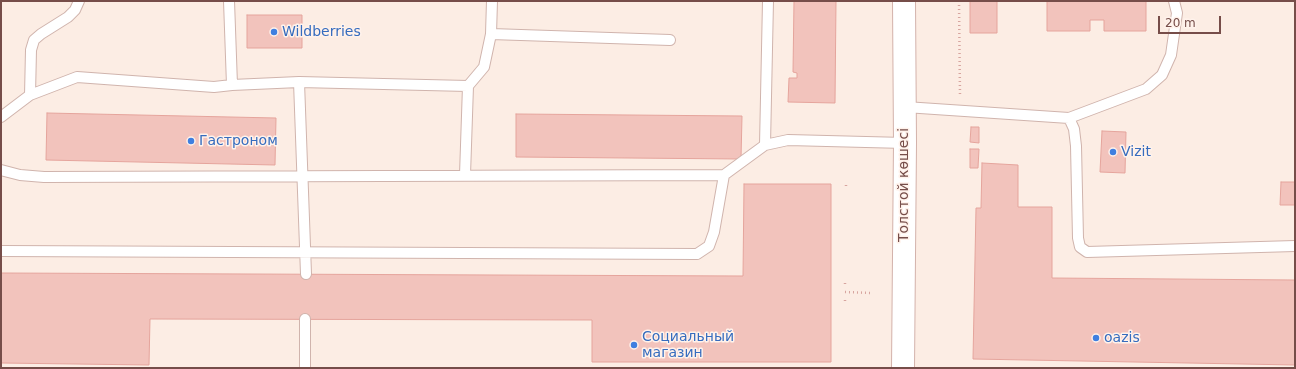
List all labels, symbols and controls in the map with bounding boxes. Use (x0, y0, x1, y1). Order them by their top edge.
scale bar (1160, 8, 1223, 34)
text: 20 m (1165, 16, 1196, 30)
place label: Wildberries (282, 24, 361, 40)
marker: Wildberries (269, 27, 279, 37)
street label: Толстой көшесі (896, 128, 912, 242)
place label: Гастроном (199, 133, 278, 149)
marker: Гастроном (186, 136, 196, 146)
place label: Vizit (1121, 144, 1151, 160)
marker: Vizit (1108, 147, 1118, 157)
place label: Социальный магазин (642, 329, 734, 362)
place label: oazis (1104, 330, 1140, 346)
marker: oazis (1091, 333, 1101, 343)
marker: Социальный магазин (629, 340, 639, 350)

